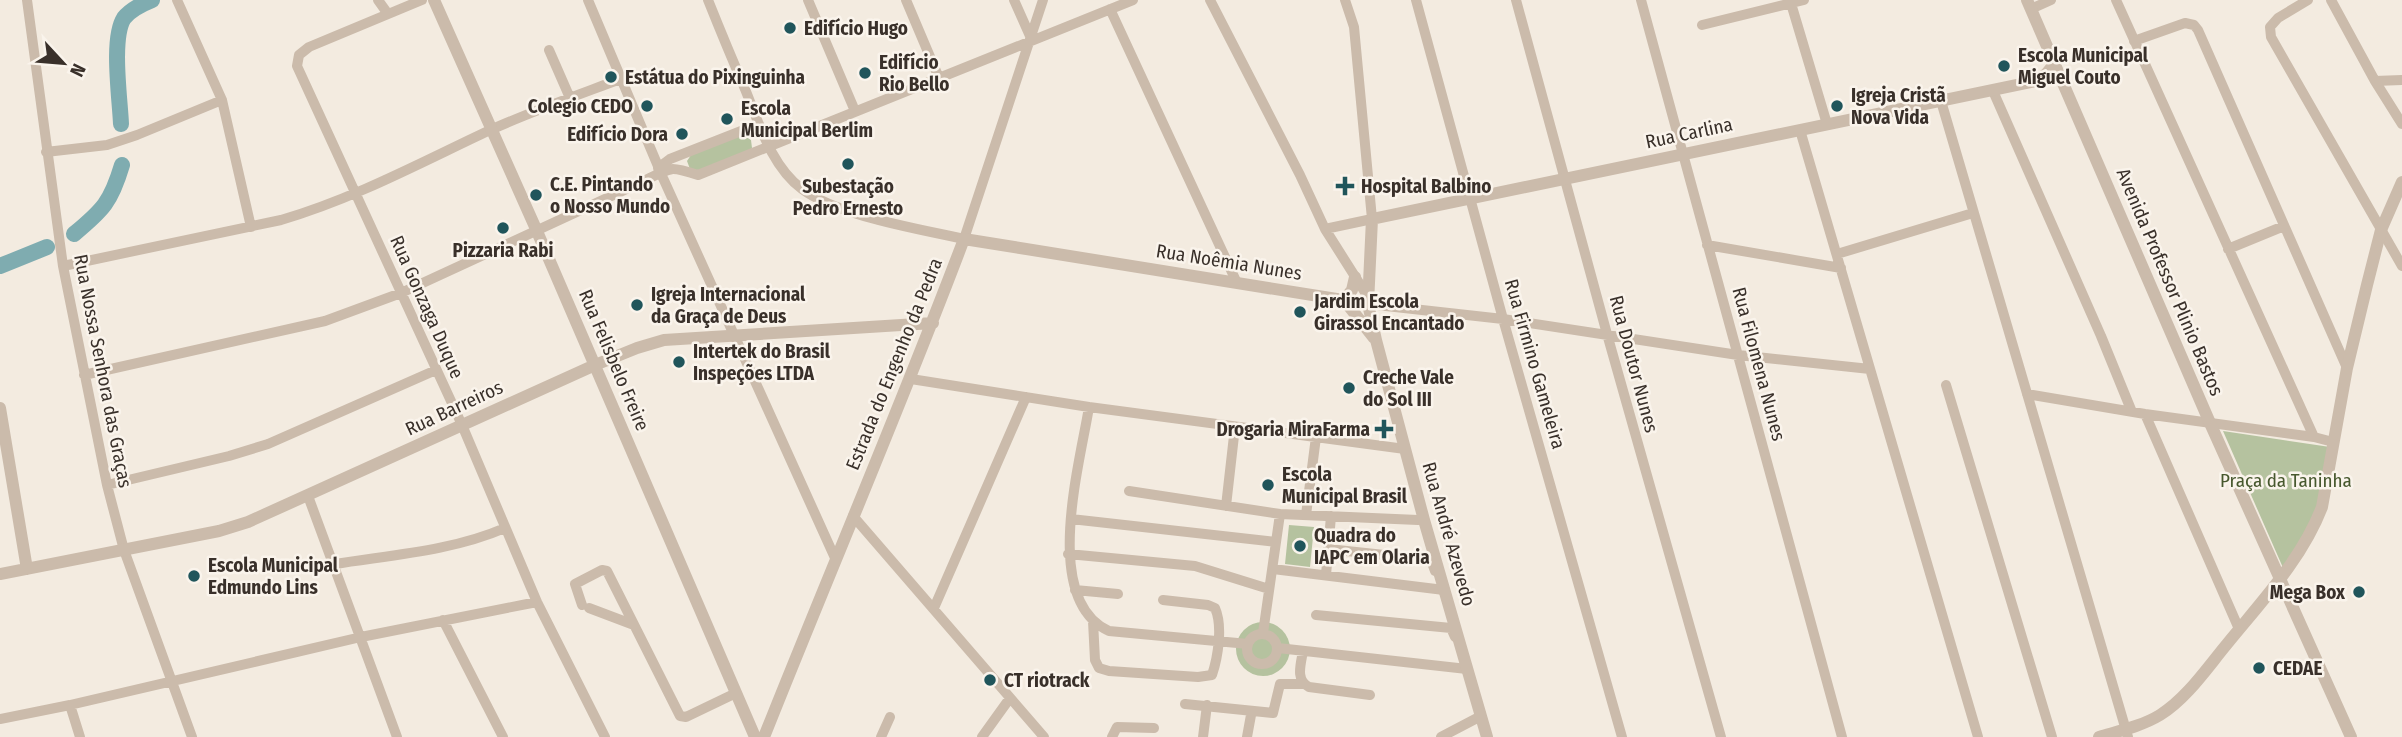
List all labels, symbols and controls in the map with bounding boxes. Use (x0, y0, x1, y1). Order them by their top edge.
place label: Edifício Hugo (804, 17, 908, 40)
marker: Edifício Hugo (782, 20, 798, 36)
north arrow (28, 28, 98, 98)
place label: Escola Municipal Miguel Couto (2018, 44, 2149, 89)
place label: Edifício Rio Bello (879, 51, 949, 96)
marker: Escola Municipal Miguel Couto (1996, 58, 2012, 74)
text: N (65, 60, 91, 80)
marker: Edifício Rio Bello (857, 65, 873, 81)
place label: Estátua do Pixinguinha (625, 66, 805, 89)
marker: Estátua do Pixinguinha (603, 69, 619, 85)
place label: Igreja Cristã Nova Vida (1851, 84, 1946, 129)
place label: Colegio CEDO (528, 95, 633, 118)
place label: Escola Municipal Berlim (741, 97, 873, 142)
marker: Colegio CEDO (639, 98, 655, 114)
marker: Igreja Cristã Nova Vida (1829, 98, 1845, 114)
marker: Escola Municipal Berlim (719, 111, 735, 127)
street label: Rua Carlina (1643, 113, 1735, 153)
place label: Edifício Dora (567, 123, 668, 146)
marker: Edifício Dora (674, 126, 690, 142)
marker: Subestação Pedro Ernesto (840, 156, 856, 172)
street label: Avenida Professor Plinio Bastos (2112, 165, 2228, 399)
place label: C.E. Pintando o Nosso Mundo (550, 173, 670, 218)
place label: Subestação Pedro Ernesto (793, 175, 903, 220)
place label: Hospital Balbino (1361, 175, 1491, 198)
marker: Hospital Balbino (1335, 176, 1355, 196)
marker: C.E. Pintando o Nosso Mundo (528, 187, 544, 203)
marker: Pizzaria Rabi (495, 220, 511, 236)
street label: Rua Gonzaga Duque (385, 232, 469, 382)
place label: Pizzaria Rabi (453, 239, 553, 262)
street label: Rua Noêmia Nunes (1155, 239, 1303, 285)
street label: Rua Nossa Senhora das Graças (69, 252, 137, 490)
street label: Estrada do Engenho da Pedra (841, 255, 947, 473)
street label: Rua Firmino Gameleira (1500, 276, 1570, 452)
place label: Igreja Internacional da Graça de Deus (651, 283, 806, 328)
street label: Rua Filomena Nunes (1727, 285, 1791, 443)
street label: Rua Felisbelo Freire (574, 286, 654, 434)
place label: Jardim Escola Girassol Encantado (1313, 290, 1464, 335)
street label: Rua Doutor Nunes (1605, 293, 1663, 435)
marker: Igreja Internacional da Graça de Deus (629, 297, 645, 313)
marker: Jardim Escola Girassol Encantado (1292, 304, 1308, 320)
place label: Intertek do Brasil Inspeções LTDA (693, 340, 831, 385)
marker: Intertek do Brasil Inspeções LTDA (671, 354, 687, 370)
place label: Creche Vale do Sol III (1363, 366, 1454, 411)
street label: Rua Barreiros (402, 375, 506, 441)
marker: Creche Vale do Sol III (1341, 380, 1357, 396)
place label: Drogaria MiraFarma (1216, 418, 1370, 441)
marker: Drogaria MiraFarma (1376, 421, 1392, 437)
street label: Rua André Azevedo (1417, 459, 1481, 609)
place label: Escola Municipal Brasil (1282, 463, 1408, 508)
park label: Praça da Taninha (2220, 469, 2352, 492)
marker: Escola Municipal Brasil (1260, 477, 1276, 493)
place label: Quadra do IAPC em Olaria (1314, 524, 1430, 569)
marker: Quadra do IAPC em Olaria (1292, 538, 1308, 554)
place label: Escola Municipal Edmundo Lins (208, 554, 339, 599)
marker: Escola Municipal Edmundo Lins (186, 568, 202, 584)
place label: Mega Box (2270, 581, 2346, 604)
marker: Mega Box (2351, 584, 2367, 600)
place label: CEDAE (2273, 657, 2322, 680)
marker: CEDAE (2251, 660, 2267, 676)
place label: CT riotrack (1004, 669, 1090, 692)
marker: CT riotrack (982, 672, 998, 688)

